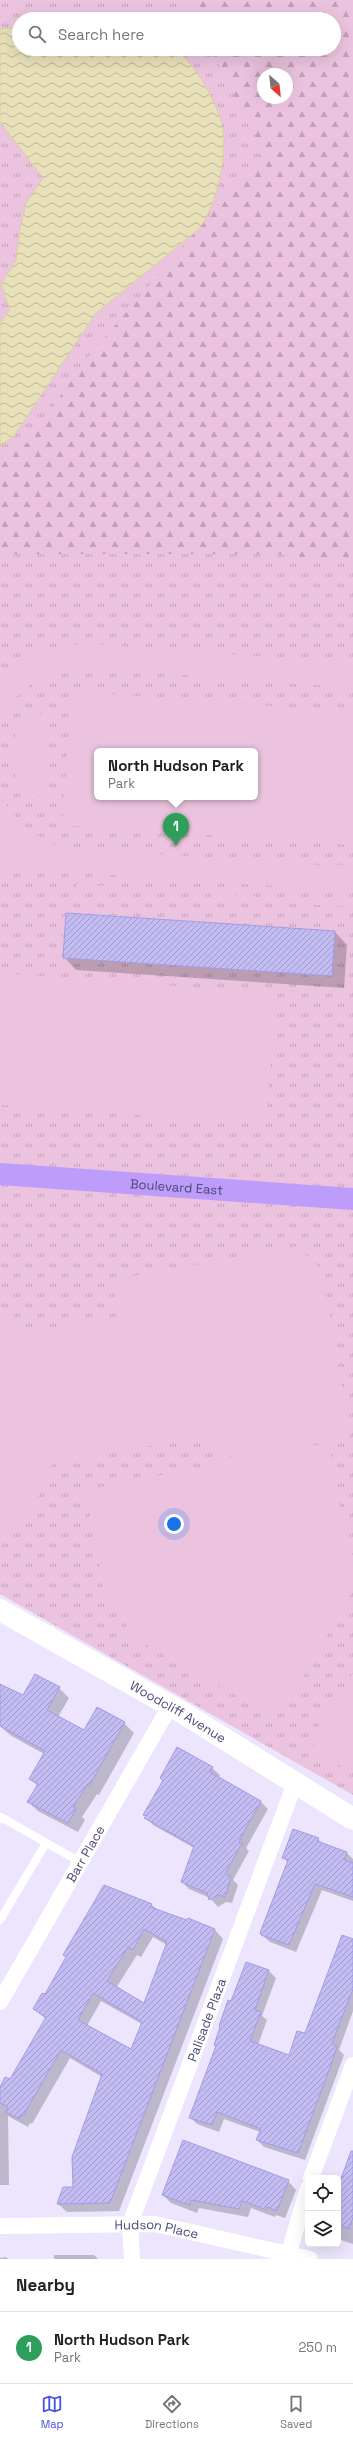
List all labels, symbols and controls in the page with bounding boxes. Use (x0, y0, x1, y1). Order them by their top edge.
search box (12, 12, 341, 56)
icon: search (26, 23, 48, 45)
text: Search here (58, 25, 144, 44)
north arrow (257, 68, 293, 104)
popup (94, 748, 258, 800)
text: North Hudson Park (108, 756, 244, 775)
text: Park (108, 775, 135, 792)
pin: 1 (163, 813, 189, 846)
street label: Boulevard East (129, 1175, 224, 1199)
your location (164, 1514, 184, 1534)
street label: Woodcliff Avenue (127, 1677, 229, 1747)
street label: Barr Place (63, 1822, 109, 1886)
street label: Palisade Plaza (183, 1975, 230, 2064)
map controls (305, 2175, 341, 2247)
button: locate (305, 2175, 341, 2211)
button: layers (305, 2211, 341, 2247)
street label: Hudson Place (114, 2216, 200, 2243)
text: Nearby (16, 2274, 75, 2296)
text: North Hudson Park (54, 2330, 190, 2349)
text: 1 (26, 2339, 32, 2356)
text: 250 m (299, 2339, 337, 2356)
text: Park (54, 2349, 81, 2366)
tab: Map (41, 2393, 64, 2431)
tab: Directions (145, 2393, 199, 2431)
tab: Saved (280, 2393, 312, 2431)

